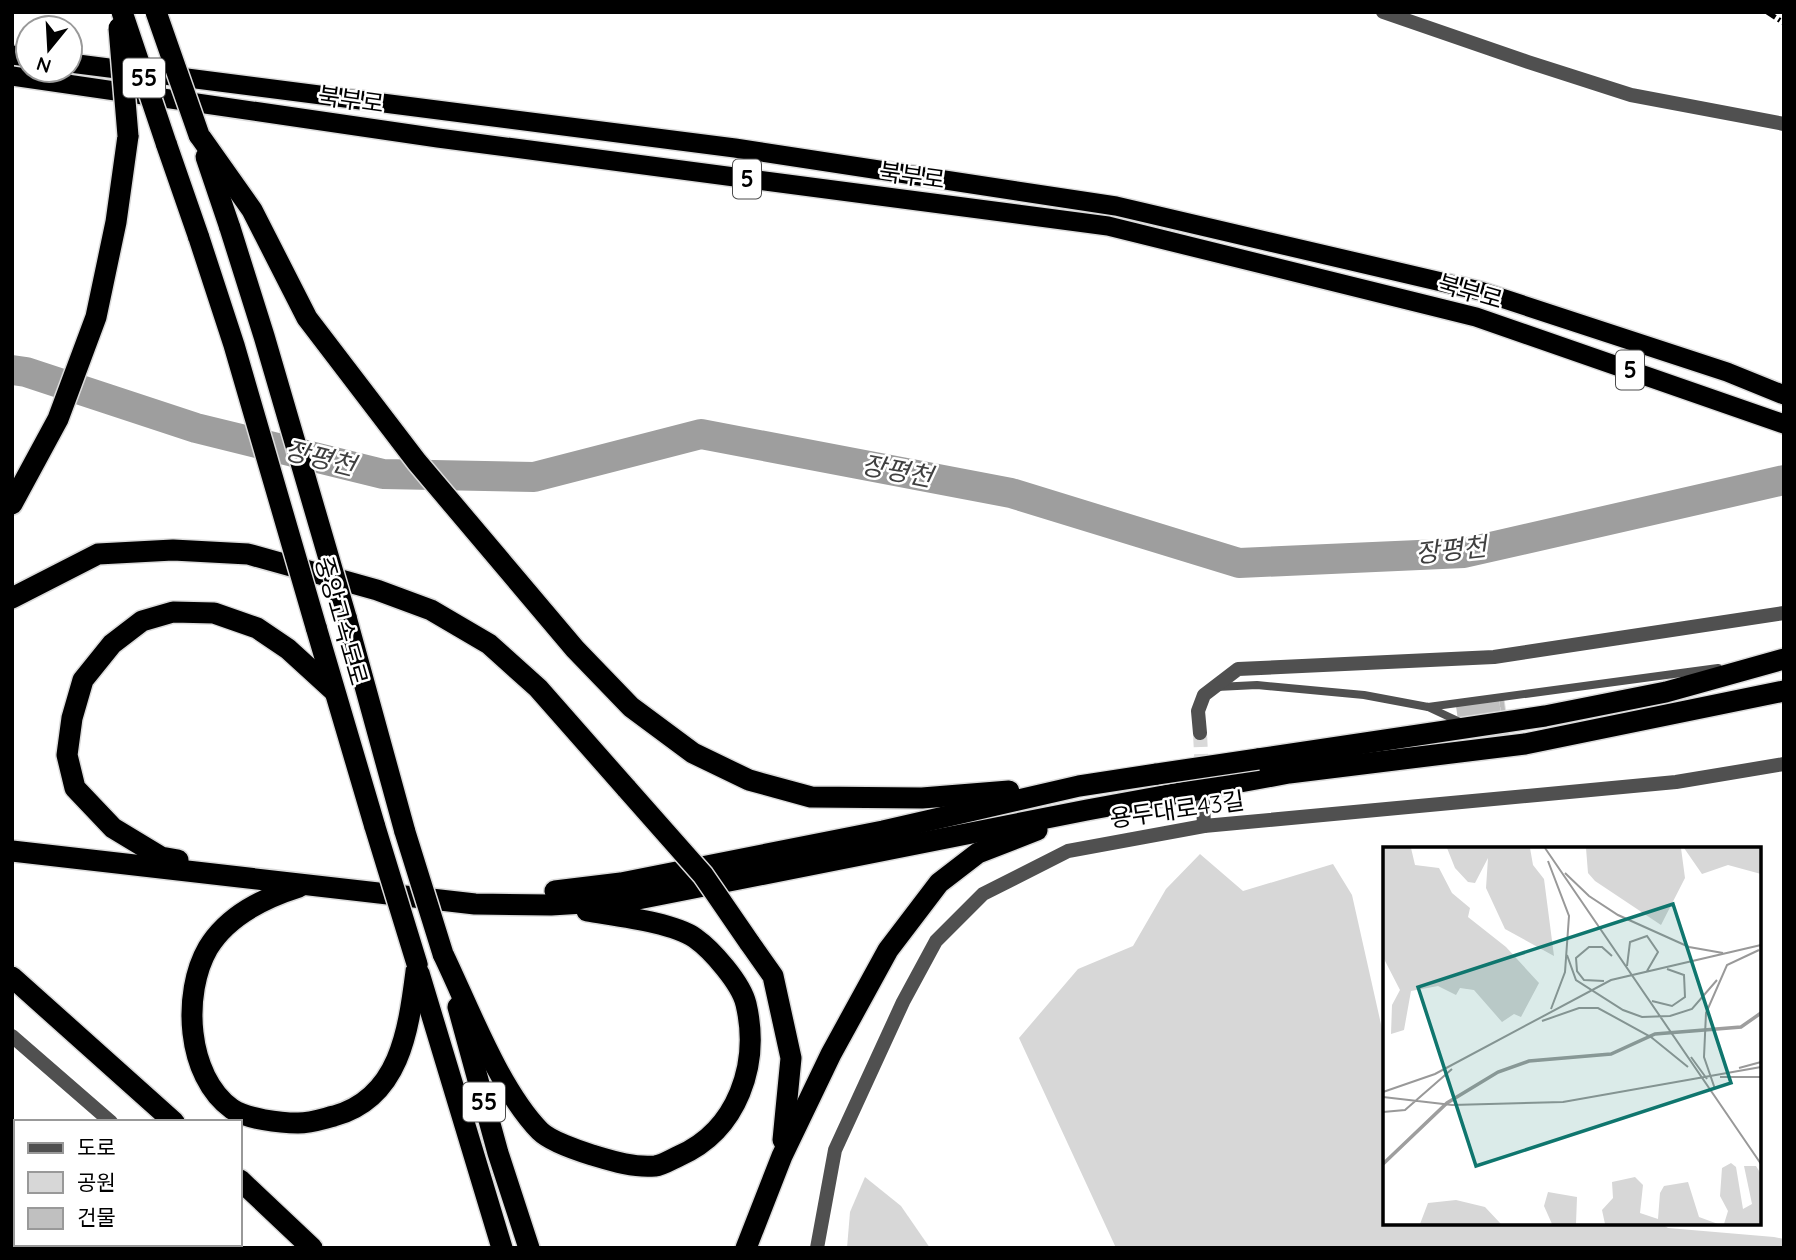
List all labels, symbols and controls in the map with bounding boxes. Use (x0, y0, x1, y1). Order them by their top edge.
north arrow (14, 14, 84, 84)
text: N (33, 52, 54, 79)
road number: 55 (123, 58, 165, 97)
street label: 북부로 (316, 80, 386, 118)
street label: 북부로 (877, 156, 947, 194)
road number: 5 (733, 160, 761, 198)
street label: 북부로 (1434, 267, 1506, 315)
road number: 5 (1616, 350, 1644, 390)
water label: 장평천 (281, 433, 362, 483)
water label: 장평천 (859, 447, 938, 494)
water label: 장평천 (1414, 529, 1491, 570)
street label: 중앙고속도로 (309, 553, 375, 689)
street label: 용두대로43길 (1108, 785, 1246, 833)
inset map (1383, 847, 1761, 1225)
road number: 55 (463, 1082, 505, 1121)
legend (14, 1120, 242, 1246)
text: 도로 (77, 1134, 116, 1160)
text: 공원 (77, 1169, 116, 1195)
text: 건물 (77, 1204, 116, 1230)

